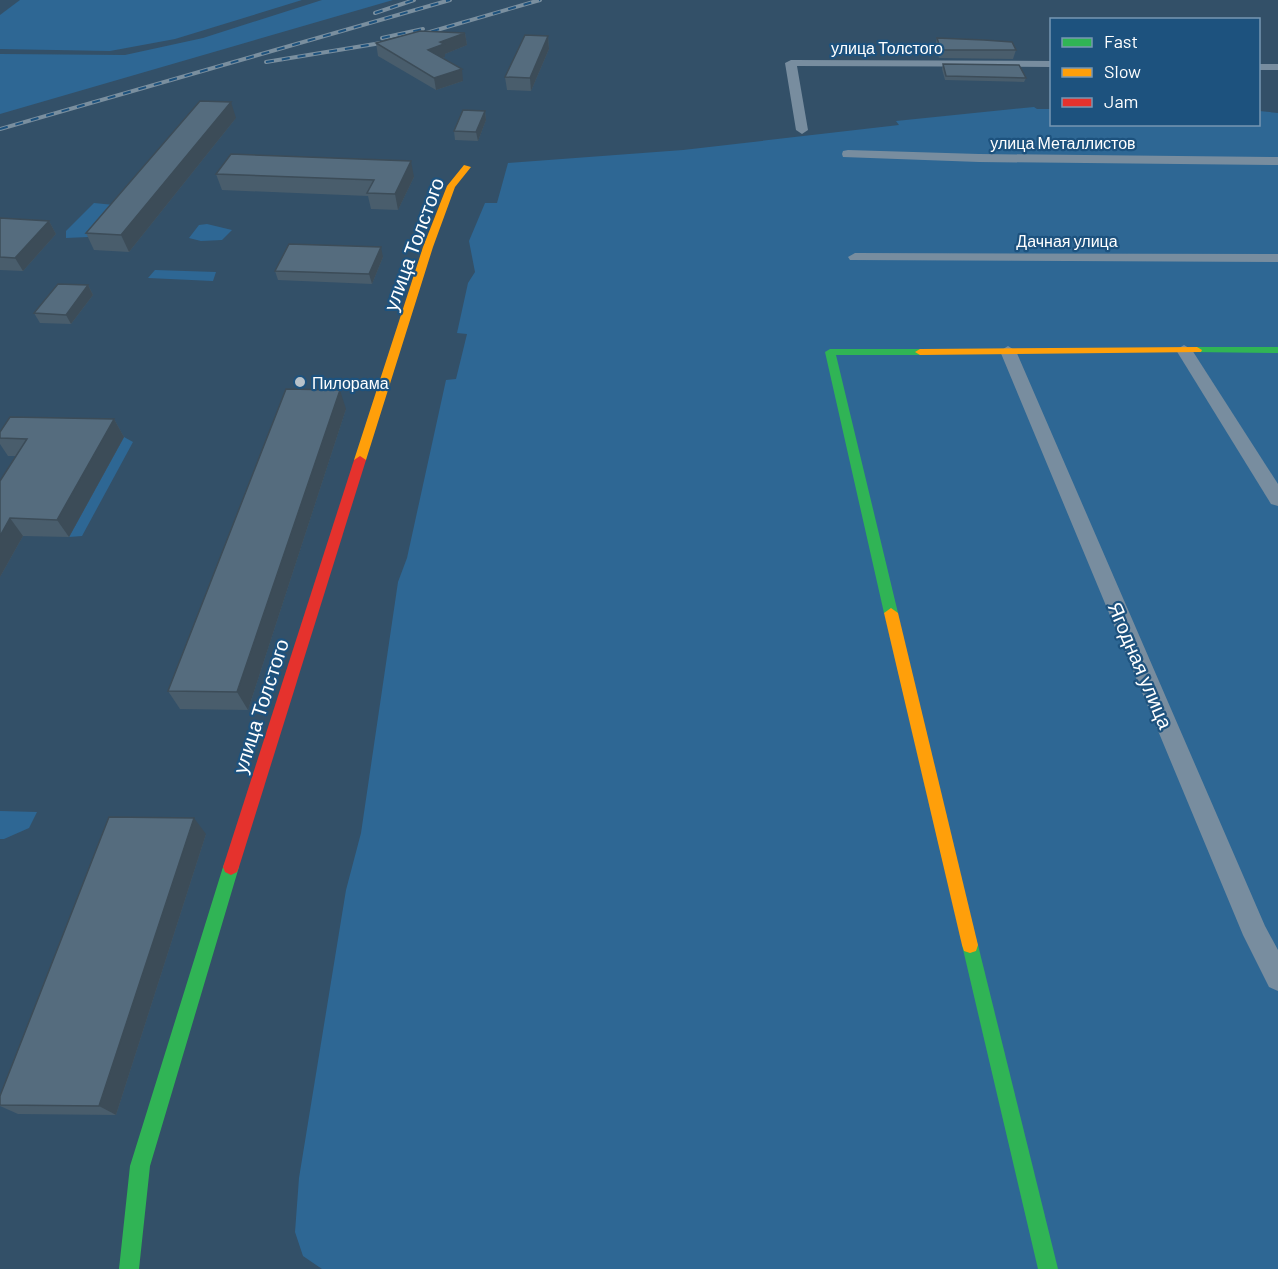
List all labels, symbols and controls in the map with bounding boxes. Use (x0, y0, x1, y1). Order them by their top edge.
legend (1050, 18, 1260, 126)
text: Fast (1104, 30, 1138, 52)
street label: улица Толстого (831, 38, 943, 57)
text: Slow (1104, 60, 1141, 82)
text: Jam (1104, 90, 1138, 112)
street label: улица Металлистов (990, 133, 1136, 152)
street label: улица Толстого (378, 174, 448, 314)
street label: Дачная улица (1016, 231, 1118, 250)
place label: Пилорама (312, 373, 389, 392)
marker: Пилорама (293, 375, 307, 389)
street label: Ягодная улица (1103, 598, 1179, 733)
street label: улица Толстого (227, 636, 293, 776)

